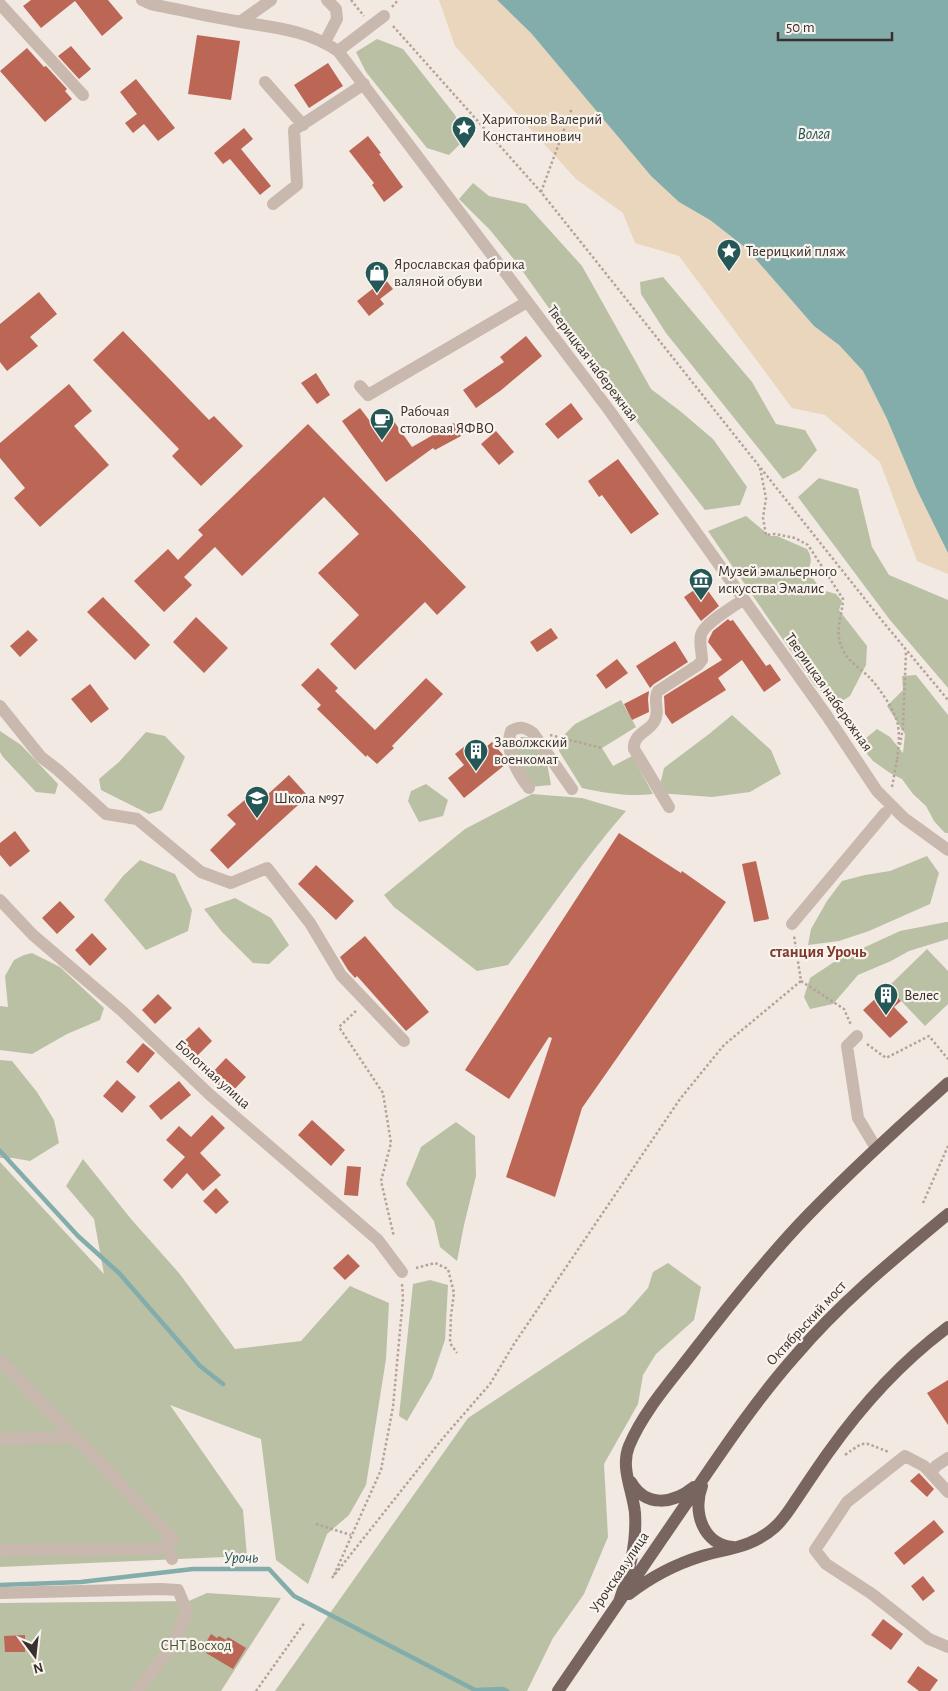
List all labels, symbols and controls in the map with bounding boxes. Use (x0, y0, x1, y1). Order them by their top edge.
scale bar (778, 10, 892, 42)
text: 50 m (786, 20, 815, 35)
place label: Харитонов Валерий Константинович (482, 112, 602, 144)
place icon: Харитонов Валерий Константинович (451, 115, 477, 149)
water label: Волга (798, 126, 831, 142)
place icon: Тверицкий пляж (716, 238, 742, 272)
place label: Тверицкий пляж (746, 244, 846, 259)
place label: Ярославская фабрика валяной обуви (394, 257, 525, 289)
shop icon: Ярославская фабрика валяной обуви (364, 260, 390, 294)
street label: Тверицкая набережная (544, 303, 641, 424)
place label: Рабочая столовая ЯФВО (400, 404, 494, 436)
cafe icon: Рабочая столовая ЯФВО (369, 407, 395, 441)
place label: Музей эмальерного искусства Эмалис (718, 564, 837, 596)
museum icon: Музей эмальерного искусства Эмалис (688, 567, 714, 601)
street label: Тверицкая набережная (782, 630, 875, 754)
place label: Заволжский военкомат (494, 735, 567, 767)
building icon: Заволжский военкомат (463, 738, 489, 772)
school or university icon: Школа №97 (244, 785, 270, 819)
place label: Школа №97 (274, 791, 344, 806)
district label: станция Урочь (770, 944, 867, 960)
building icon: Велес (873, 982, 899, 1016)
place label: Велес (904, 988, 939, 1003)
street label: Болотная улица (172, 1037, 253, 1112)
street label: Октябрьский мост (764, 1278, 850, 1368)
street label: Урочская улица (587, 1529, 652, 1615)
water label: Урочь (224, 1550, 258, 1567)
north arrow (10, 1631, 60, 1681)
park label: СНТ Восход (160, 1638, 232, 1653)
text: N (32, 1660, 45, 1676)

